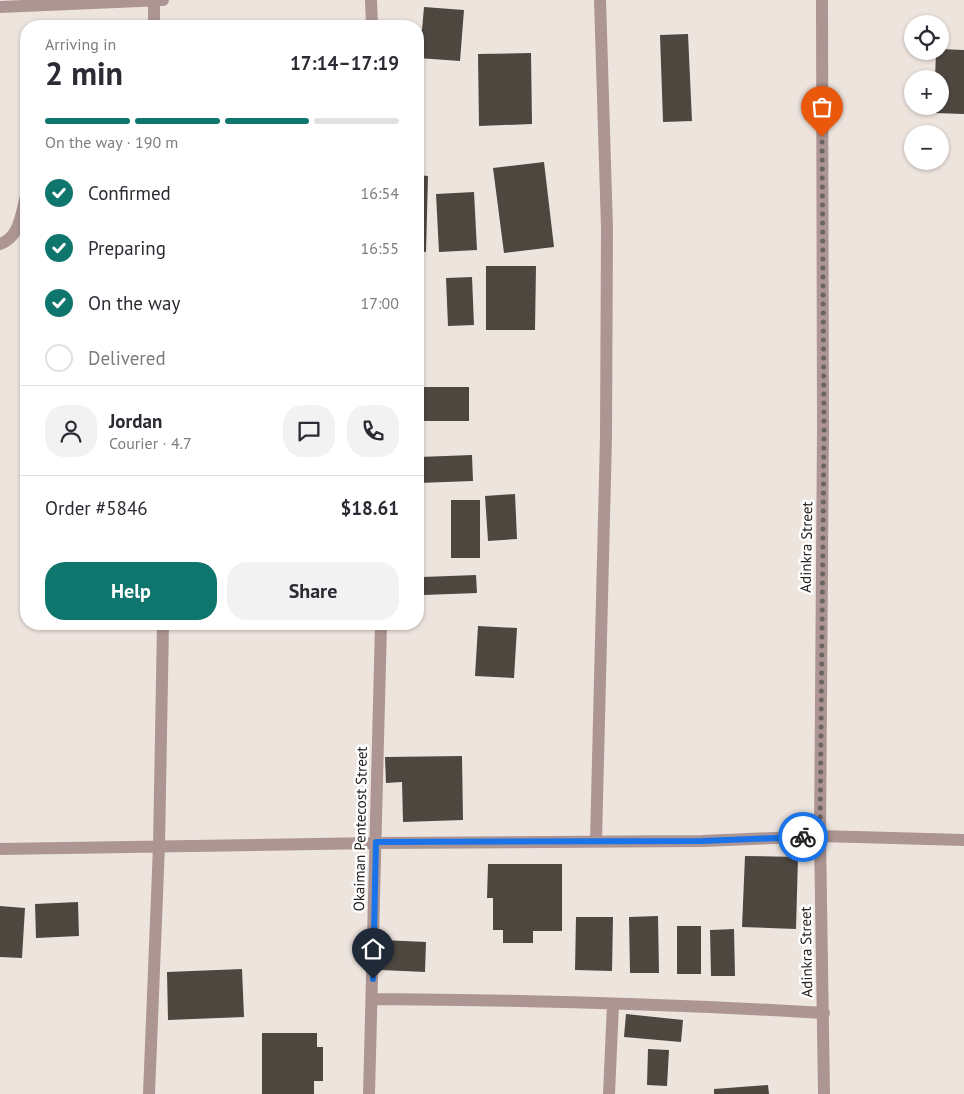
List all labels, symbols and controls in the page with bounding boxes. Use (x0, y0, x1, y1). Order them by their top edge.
map controls (904, 15, 949, 170)
button: locate (904, 15, 949, 60)
text: Arriving in (45, 34, 116, 54)
text: 17:14–17:19 (290, 51, 399, 75)
text: 2 min (45, 52, 123, 94)
button: + (904, 70, 949, 115)
pin (801, 86, 843, 137)
icon: bag (808, 93, 836, 121)
button: − (904, 125, 949, 170)
text: On the way · 190 m (45, 132, 178, 152)
icon: check (45, 179, 73, 207)
text: Confirmed (88, 181, 171, 205)
text: 16:54 (361, 183, 399, 203)
icon: check (45, 234, 73, 262)
text: Preparing (88, 236, 166, 260)
text: 16:55 (361, 238, 399, 258)
icon: check (45, 289, 73, 317)
text: On the way (88, 291, 180, 315)
text: 17:00 (361, 293, 399, 313)
text: Delivered (88, 346, 166, 370)
button: person (45, 405, 97, 457)
button: chat (283, 405, 335, 457)
button: phone (347, 405, 399, 457)
text: Jordan (109, 409, 162, 433)
text: Courier · 4.7 (109, 433, 192, 453)
text: Order #5846 (45, 496, 148, 520)
text: $18.61 (340, 496, 399, 520)
street label: Adinkra Street (796, 501, 816, 593)
button: Help (45, 562, 217, 620)
button: Share (227, 562, 399, 620)
street label: Okaiman Pentecost Street (349, 746, 371, 912)
courier (778, 812, 828, 862)
icon: bike (789, 823, 817, 851)
street label: Adinkra Street (796, 906, 816, 998)
pin (352, 928, 394, 979)
icon: home (359, 935, 387, 963)

